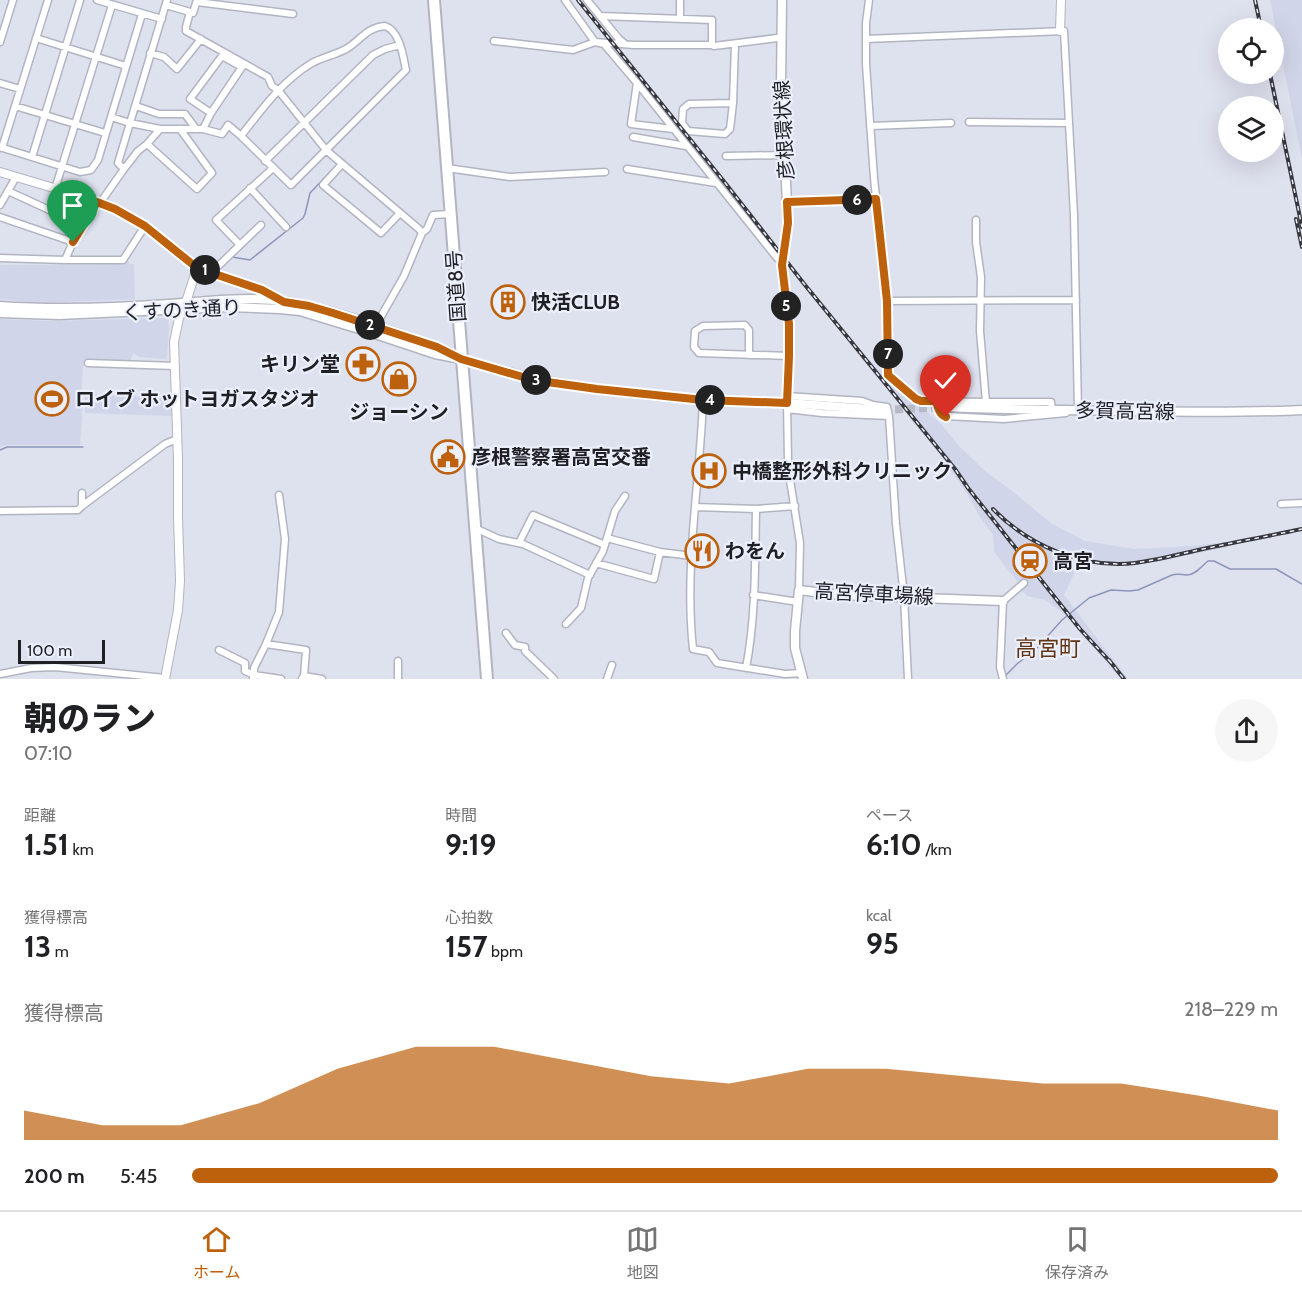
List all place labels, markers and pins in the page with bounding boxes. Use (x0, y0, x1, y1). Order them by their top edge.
pin (47, 180, 98, 242)
pin: 6 (842, 185, 872, 215)
pin: 1 (190, 255, 220, 285)
building icon: 快活CLUB (490, 284, 526, 320)
place label: 快活CLUB (531, 290, 620, 314)
pin: 5 (771, 291, 801, 321)
pin: 2 (355, 310, 385, 340)
pin: 7 (873, 339, 903, 369)
pharmacy icon: キリン堂 (345, 346, 381, 382)
place label: キリン堂 (260, 352, 340, 376)
pin (920, 355, 971, 417)
shop icon: ジョーシン (381, 361, 417, 397)
pin: 3 (521, 365, 551, 395)
sports icon: ロイブ ホットヨガスタジオ (34, 381, 70, 417)
pin: 4 (695, 385, 725, 415)
place label: ロイブ ホットヨガスタジオ (75, 387, 320, 411)
place label: ジョーシン (349, 400, 449, 424)
public building icon: 彦根警察署高宮交番 (430, 439, 466, 475)
place label: 彦根警察署高宮交番 (471, 445, 651, 469)
hospital icon: 中橋整形外科クリニック (691, 453, 727, 489)
place label: 中橋整形外科クリニック (732, 459, 952, 483)
restaurant icon: わをん (684, 533, 720, 569)
place label: わをん (725, 539, 785, 563)
station icon: 高宮 (1012, 543, 1048, 579)
place label: 高宮 (1053, 549, 1093, 573)

